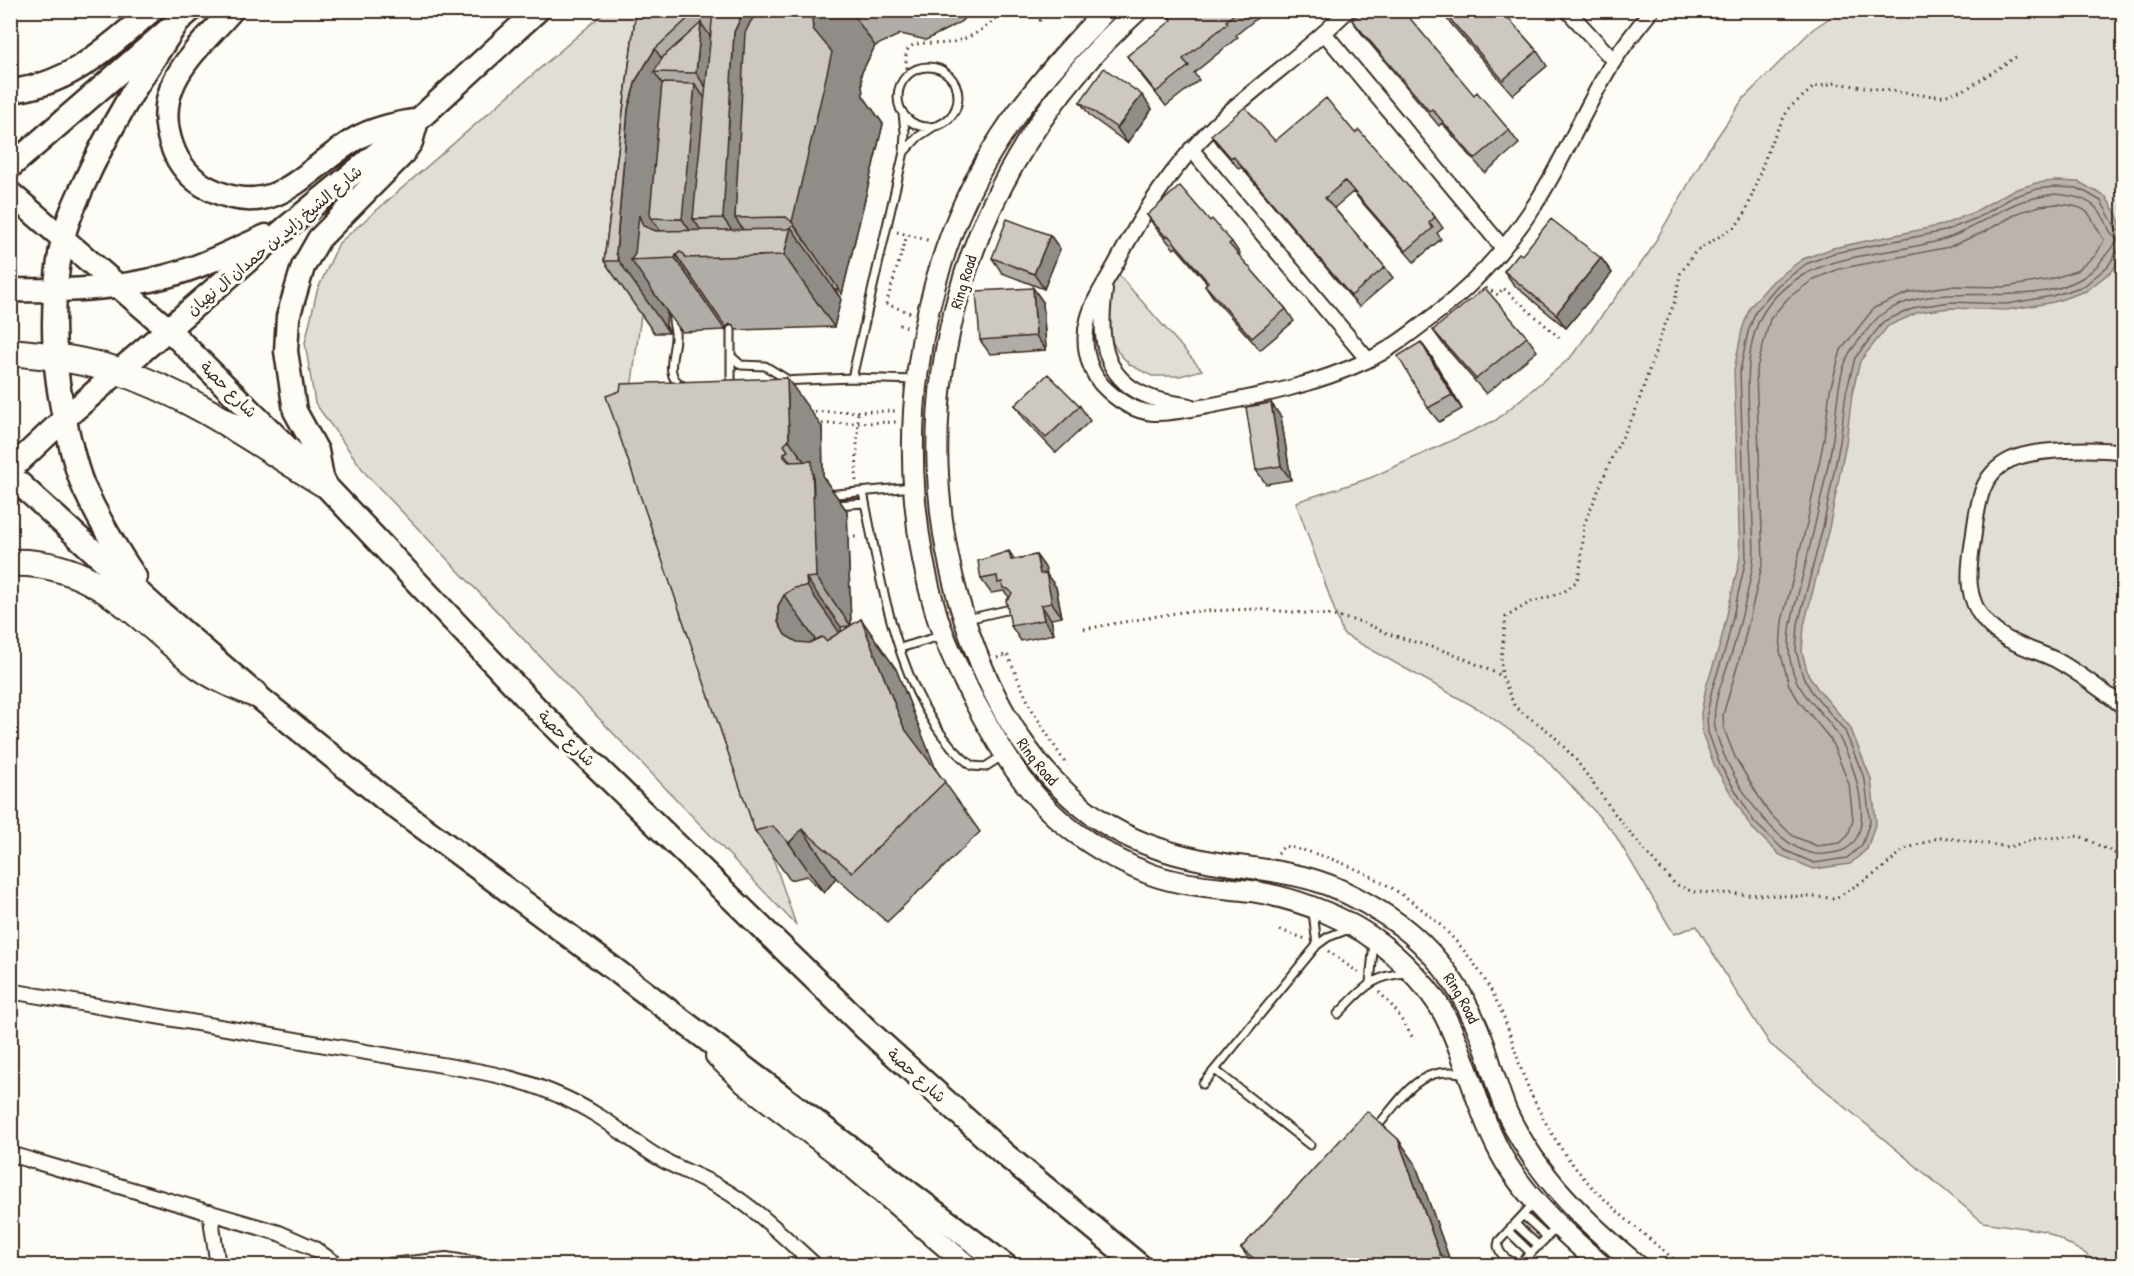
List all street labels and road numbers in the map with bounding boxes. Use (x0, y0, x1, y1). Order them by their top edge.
street label: شارع الشيخ زايد بن حمدان آل نهيان (182, 160, 367, 321)
street label: Ring Road (944, 252, 982, 312)
street label: شارع حصة (195, 356, 262, 423)
street label: شارع حصة (533, 705, 601, 772)
street label: Ring Road (1012, 733, 1063, 790)
street label: Ring Road (1439, 968, 1485, 1027)
street label: شارع حصة (882, 1043, 951, 1108)

